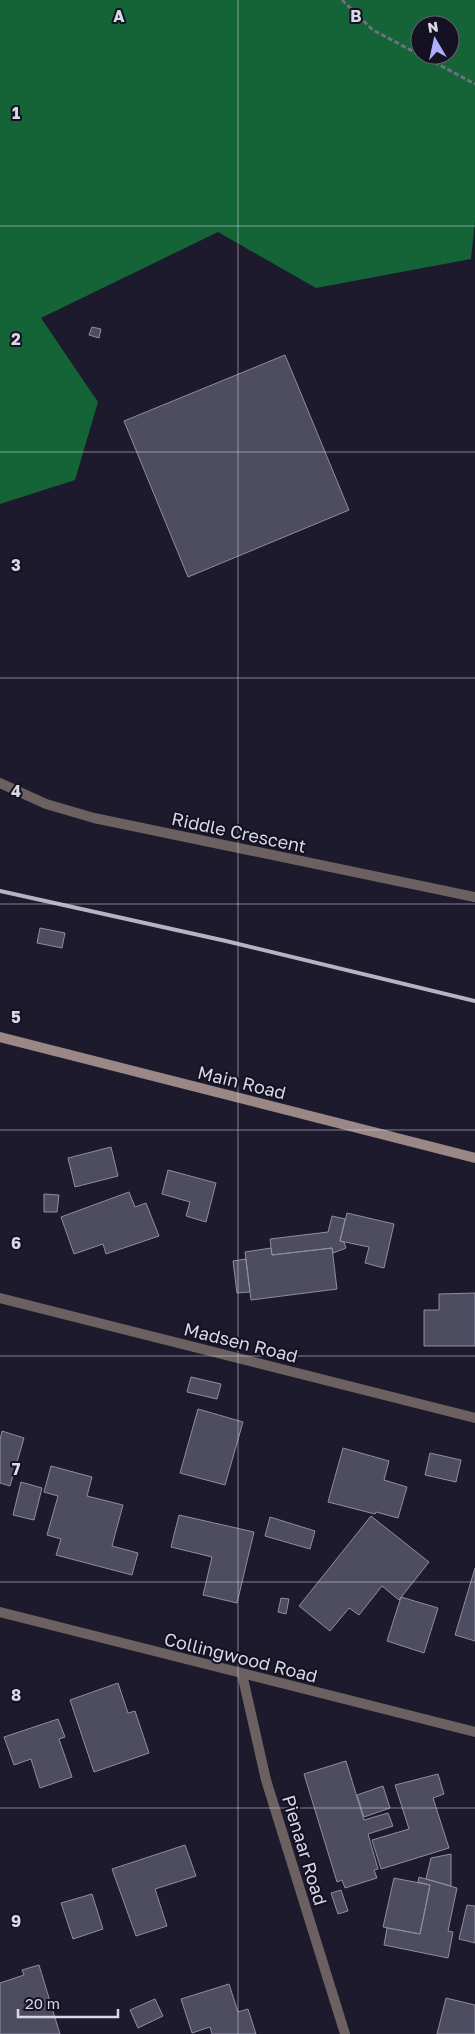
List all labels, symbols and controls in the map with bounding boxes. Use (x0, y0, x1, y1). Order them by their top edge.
text: A (113, 6, 125, 26)
text: B (350, 6, 362, 26)
north arrow (410, 15, 460, 65)
text: N (426, 17, 439, 36)
text: 1 (12, 103, 20, 123)
text: 2 (11, 329, 21, 349)
text: 3 (11, 555, 21, 575)
text: 4 (11, 781, 21, 801)
street label: Riddle Crescent (170, 807, 308, 857)
text: 5 (11, 1007, 21, 1027)
street label: Main Road (196, 1060, 288, 1104)
text: 6 (11, 1233, 21, 1253)
street label: Madsen Road (182, 1317, 300, 1367)
text: 7 (12, 1459, 21, 1479)
street label: Collingwood Road (162, 1627, 320, 1687)
text: 8 (11, 1685, 21, 1705)
street label: Pienaar Road (278, 1792, 332, 1908)
text: 9 (11, 1911, 21, 1931)
scale bar (18, 1986, 118, 2018)
text: 20 m (25, 1994, 60, 2012)

